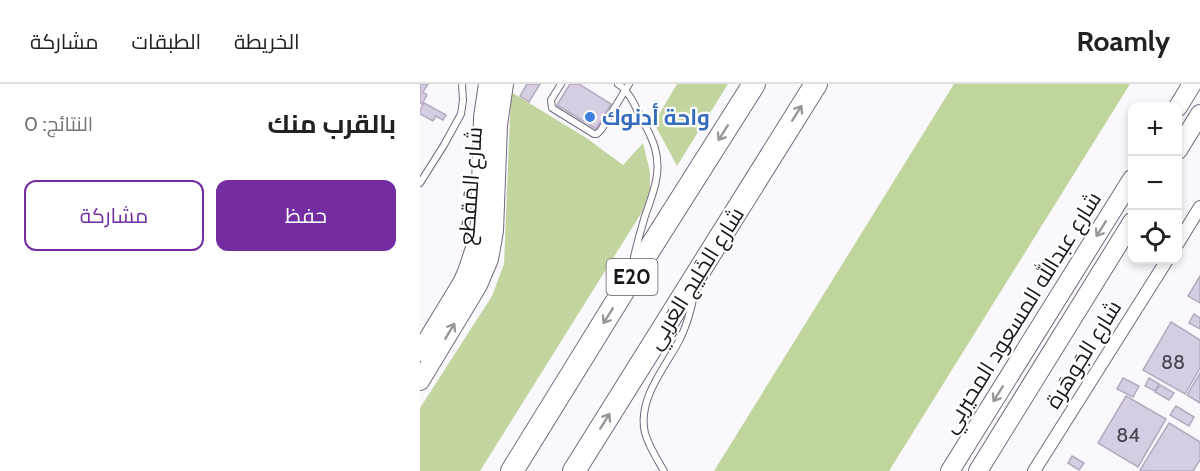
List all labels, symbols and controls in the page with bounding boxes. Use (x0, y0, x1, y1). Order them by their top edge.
text: Roamly (1077, 24, 1170, 58)
text: مشاركة (30, 29, 99, 54)
text: الطبقات (132, 29, 201, 54)
text: الخريطة (234, 29, 300, 54)
map controls (1128, 102, 1182, 264)
button: + (1128, 102, 1182, 156)
place label: واحة أدنوك (602, 103, 710, 131)
one-way arrow (791, 105, 804, 122)
text: بالقرب منك (268, 108, 396, 140)
marker: واحة أدنوك (583, 110, 597, 124)
text: النتائج: 0 (24, 112, 93, 136)
one-way arrow (717, 125, 729, 141)
street label: شارع المَقطَع (453, 126, 489, 246)
button: − (1128, 156, 1182, 210)
button: مشاركة (24, 180, 204, 251)
button: حفظ (216, 180, 396, 251)
street label: شارع عبدالله المسعود المحيربي (935, 186, 1109, 439)
street label: شارع الخَلِيج العَربِي (641, 202, 753, 356)
button: locate (1128, 210, 1182, 264)
one-way arrow (1095, 220, 1107, 237)
road number: E20 (606, 259, 658, 295)
street label: شارع الجَوهَرة (1040, 295, 1128, 414)
one-way arrow (601, 307, 613, 324)
one-way arrow (445, 323, 457, 340)
house number: 88 (1161, 350, 1185, 374)
one-way arrow (992, 385, 1004, 402)
one-way arrow (599, 413, 612, 430)
house number: 84 (1116, 423, 1140, 447)

